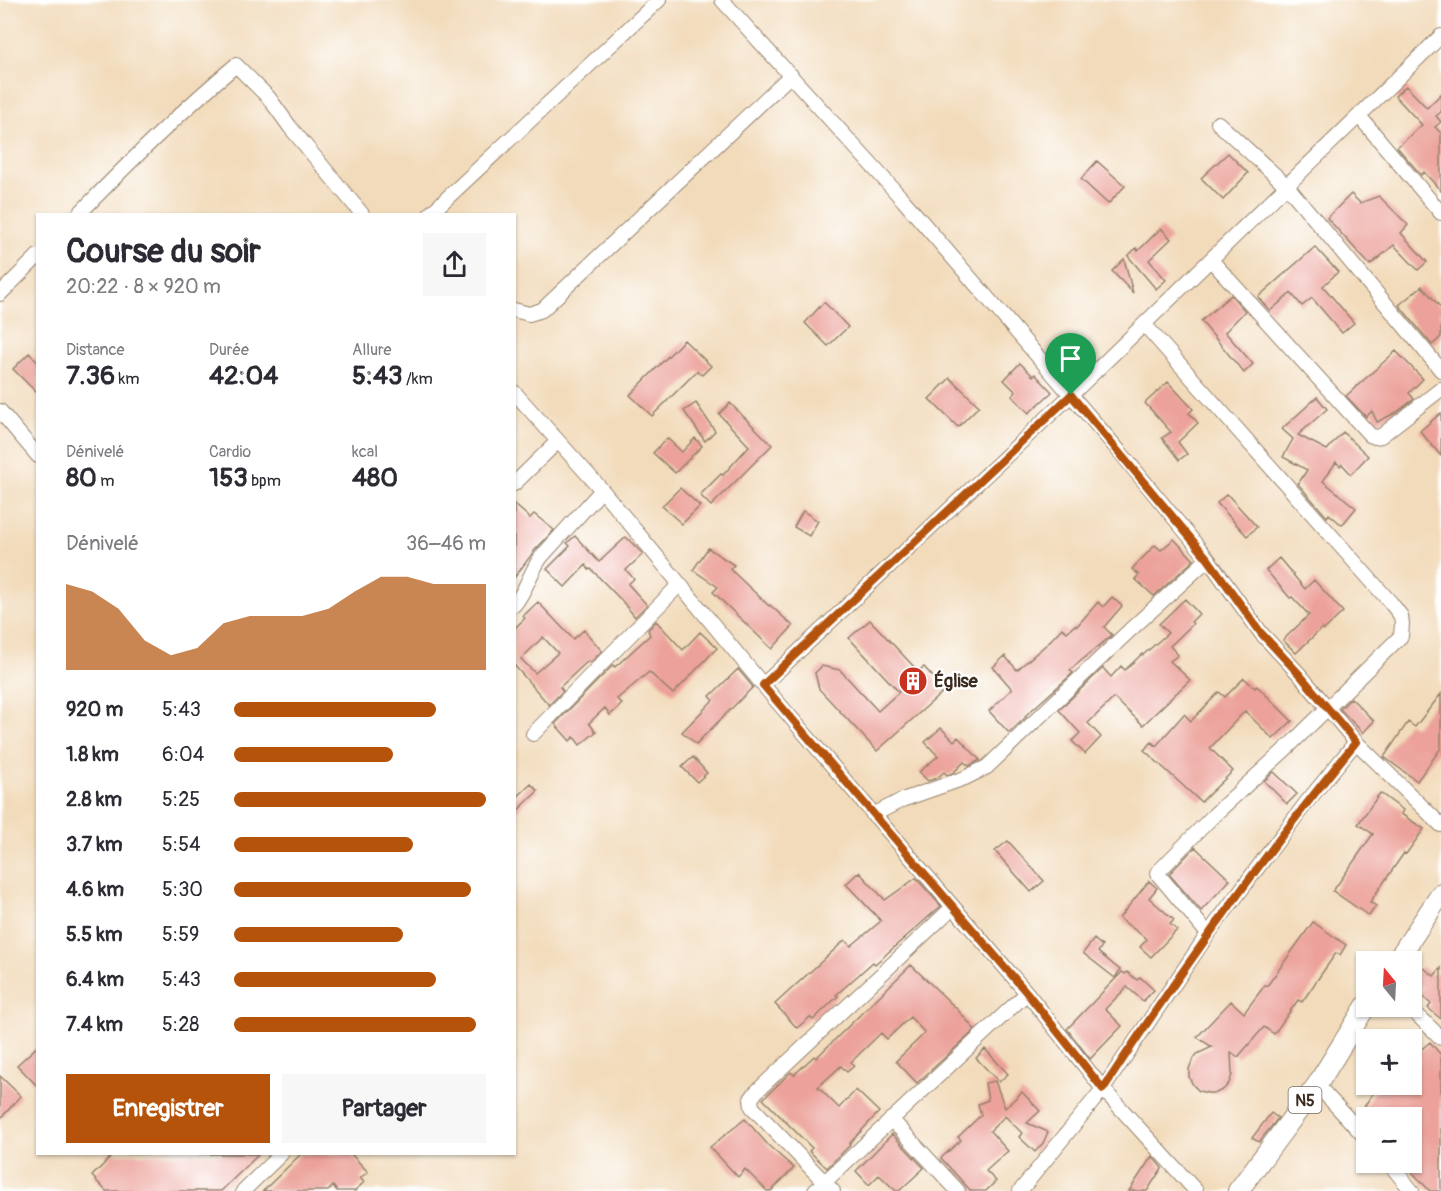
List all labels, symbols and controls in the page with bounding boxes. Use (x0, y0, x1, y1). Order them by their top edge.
text: Course du soir (66, 231, 261, 272)
button: share (423, 233, 486, 296)
text: 20:22 · 8 × 920 m (66, 274, 221, 299)
pin (1045, 333, 1096, 395)
text: Distance (66, 340, 125, 360)
text: Durée (209, 340, 249, 360)
text: Allure (352, 340, 391, 360)
icon: arrive (1054, 342, 1087, 375)
text: 7.36 (66, 360, 115, 392)
text: 42:04 (209, 360, 278, 392)
text: 5:43 (352, 360, 403, 392)
text: km (115, 369, 139, 389)
text: /km (403, 369, 433, 389)
text: Dénivelé (66, 442, 124, 462)
text: Cardio (209, 442, 251, 462)
text: kcal (352, 442, 378, 462)
text: 80 (66, 462, 97, 494)
text: 153 (209, 462, 248, 494)
text: 480 (352, 462, 398, 494)
text: m (97, 471, 115, 491)
text: bpm (248, 471, 281, 491)
text: Dénivelé (66, 531, 139, 556)
text: 36–46 m (406, 531, 486, 556)
building icon: Église (897, 665, 929, 697)
place label: Église (934, 670, 979, 693)
text: 920 m (66, 697, 123, 722)
text: 5:43 (162, 697, 201, 722)
text: 1.8 km (66, 742, 119, 767)
text: 6:04 (162, 742, 204, 767)
text: 2.8 km (66, 787, 122, 812)
text: 5:25 (162, 787, 200, 812)
text: 3.7 km (66, 832, 123, 857)
text: 5:54 (162, 832, 201, 857)
text: 4.6 km (66, 877, 124, 902)
text: 5:30 (162, 877, 203, 902)
text: 5.5 km (66, 922, 123, 947)
text: 5:59 (162, 922, 199, 947)
north arrow (1356, 951, 1422, 1017)
map controls (1356, 951, 1422, 1173)
text: 6.4 km (66, 967, 124, 992)
text: 5:43 (162, 967, 201, 992)
text: 7.4 km (66, 1012, 123, 1037)
text: 5:28 (162, 1012, 199, 1037)
button: + (1356, 1029, 1422, 1095)
button: Enregistrer (66, 1074, 270, 1143)
button: Partager (282, 1074, 486, 1143)
road number: N5 (1288, 1087, 1322, 1113)
button: − (1356, 1107, 1422, 1173)

